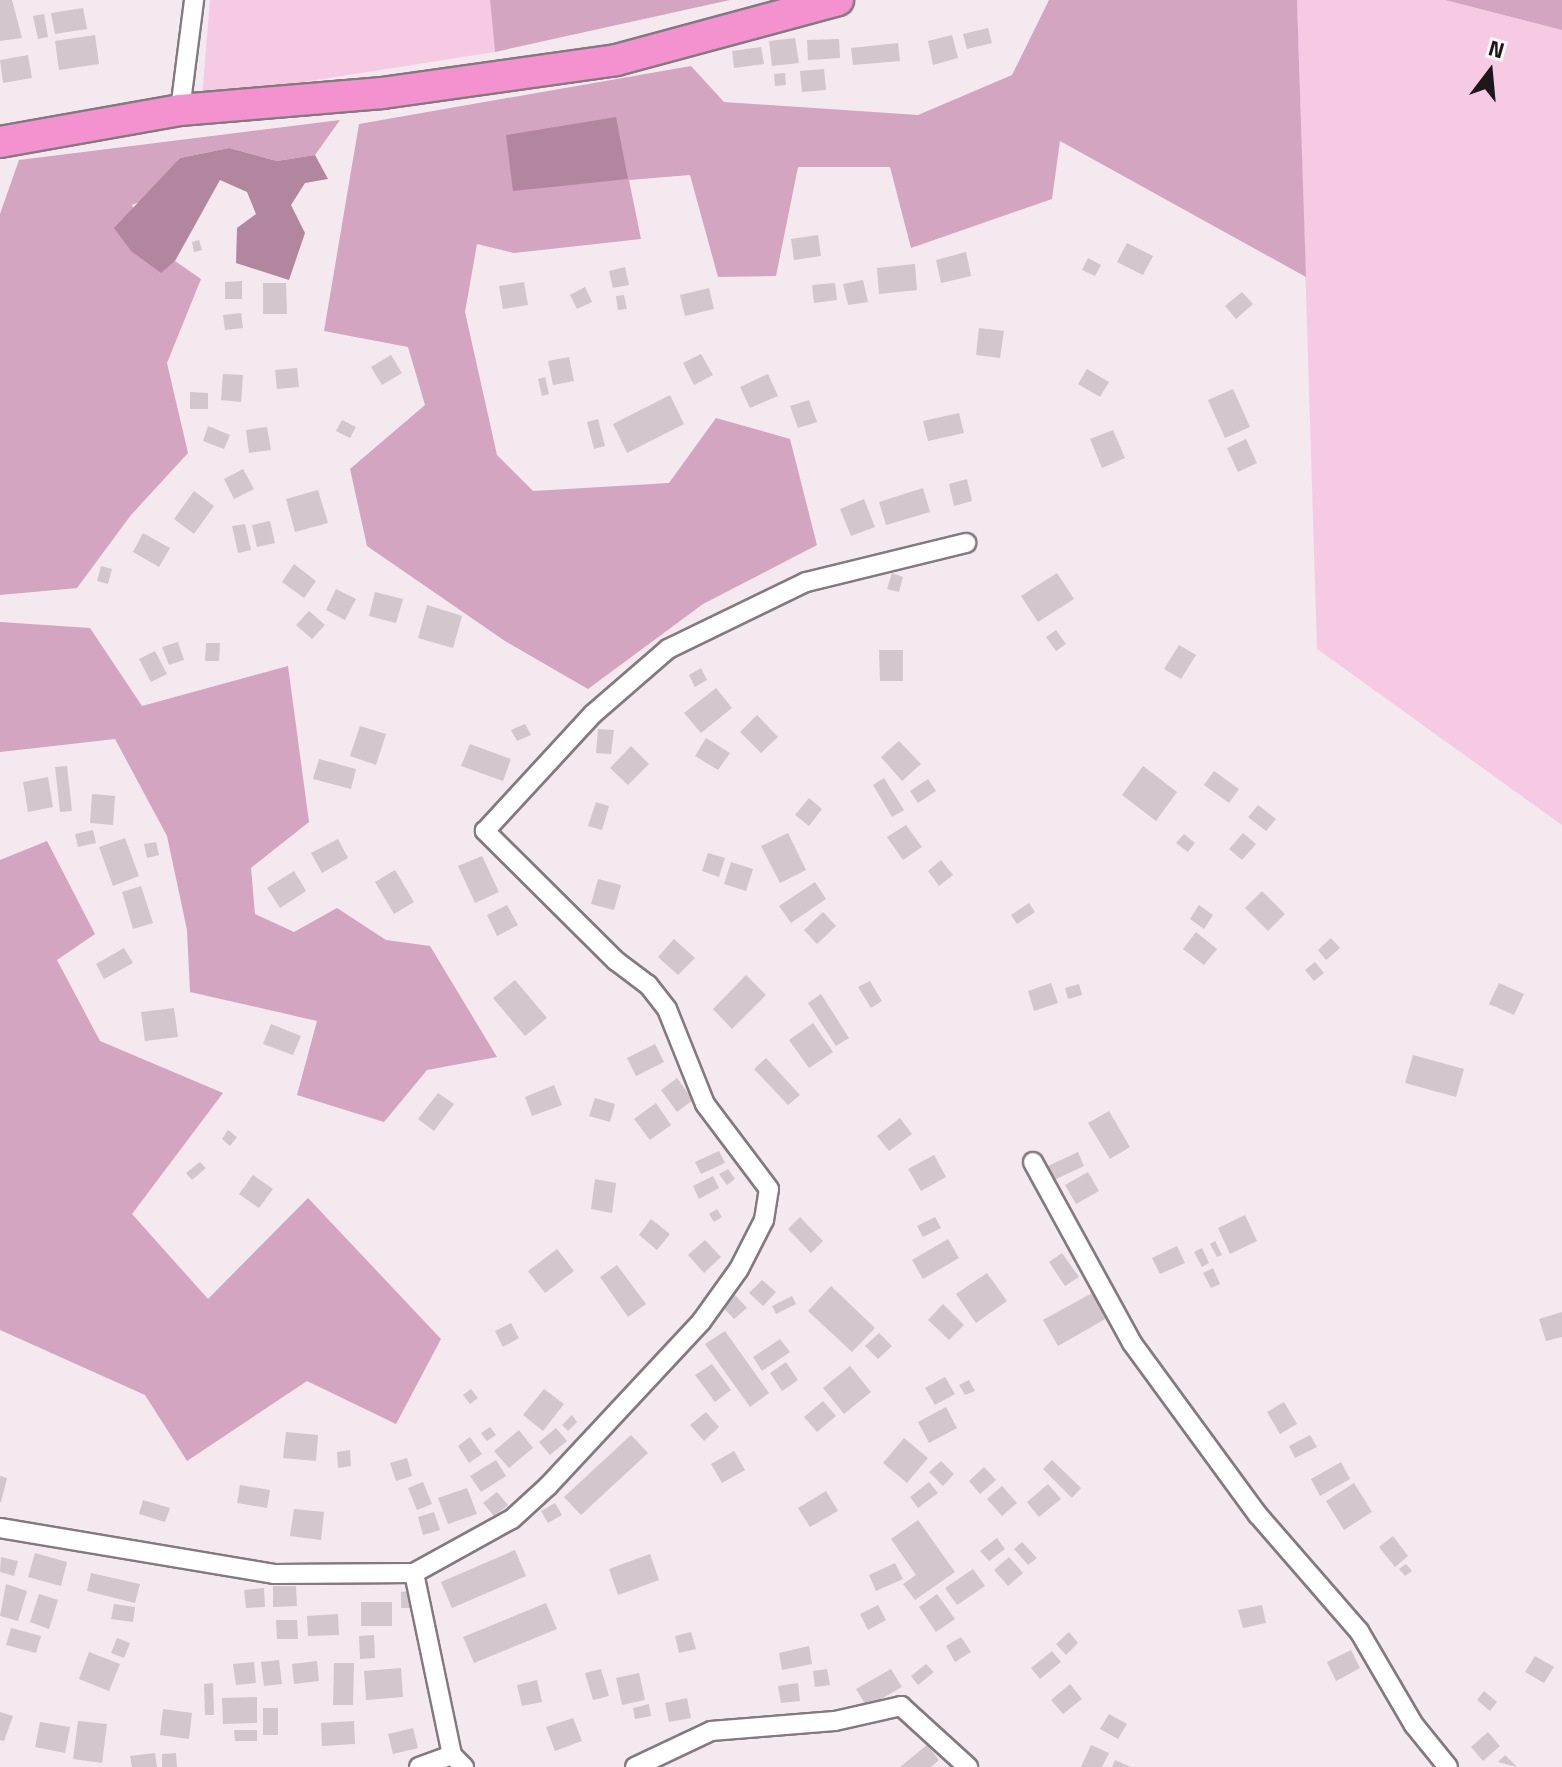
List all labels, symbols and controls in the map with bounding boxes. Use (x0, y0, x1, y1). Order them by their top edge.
text: N (1485, 30, 1509, 67)
north arrow (1450, 32, 1530, 112)

